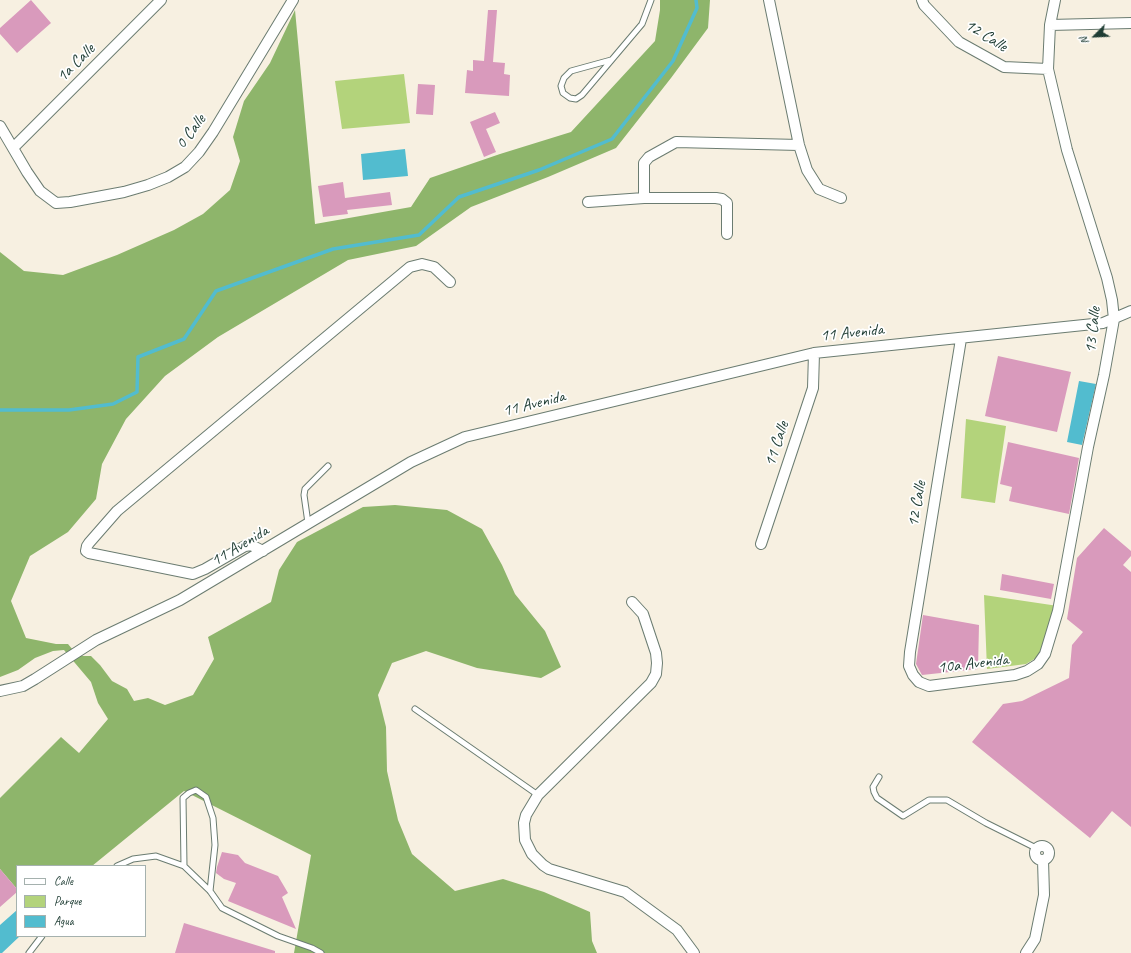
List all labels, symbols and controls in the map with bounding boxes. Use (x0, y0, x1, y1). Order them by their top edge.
street label: 12 Calle (961, 15, 1011, 57)
north arrow (1075, 16, 1115, 56)
text: N (1076, 35, 1092, 47)
street label: 1a Calle (53, 40, 99, 86)
street label: 0 Calle (171, 110, 211, 154)
street label: 13 Calle (1080, 306, 1106, 354)
street label: 11 Avenida (819, 320, 885, 346)
street label: 11 Avenida (501, 386, 567, 422)
street label: 11 Calle (760, 419, 794, 469)
street label: 12 Calle (903, 480, 931, 528)
street label: 11 Avenida (208, 521, 272, 571)
street label: 10a Avenida (937, 650, 1009, 678)
legend (16, 865, 146, 937)
text: Calle (54, 873, 73, 889)
text: Parque (54, 893, 82, 909)
text: Agua (54, 913, 74, 929)

